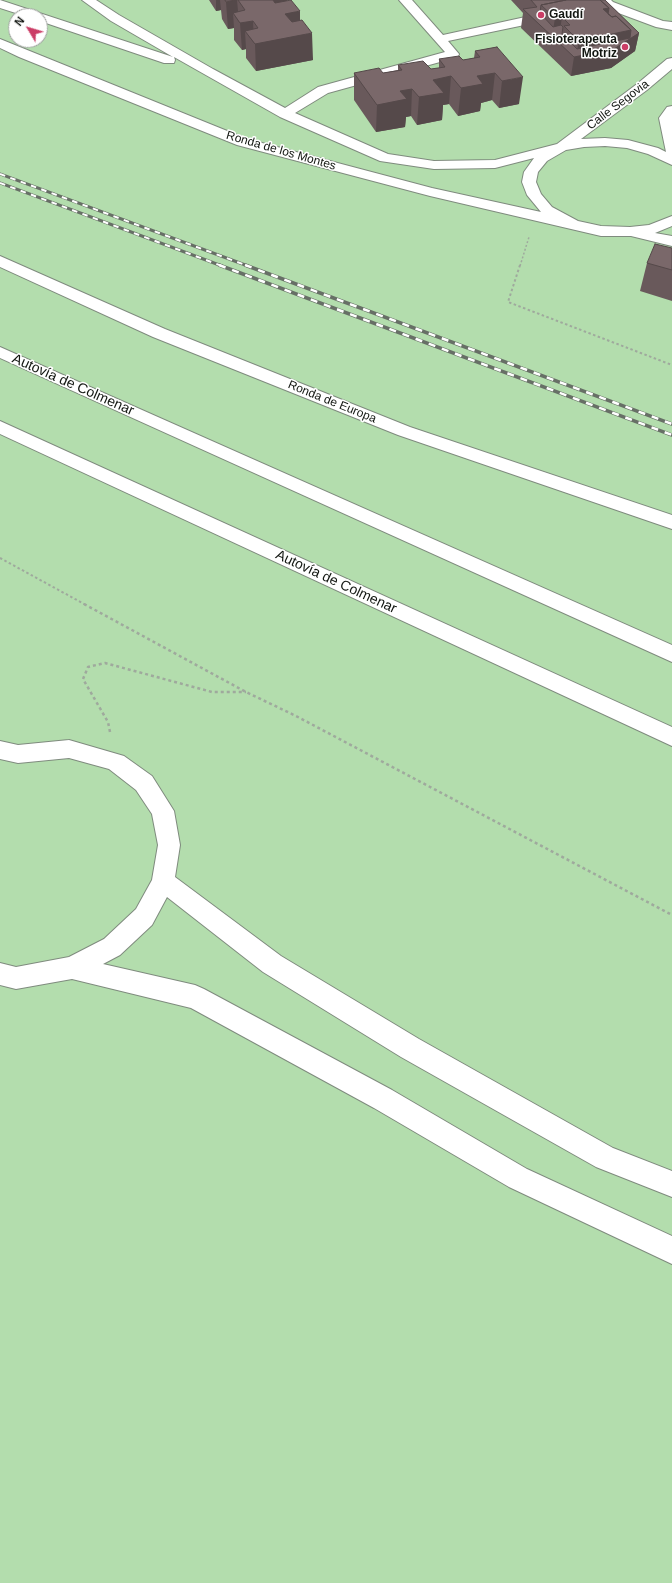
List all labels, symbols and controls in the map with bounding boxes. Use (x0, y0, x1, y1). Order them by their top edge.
north arrow (8, 8, 48, 48)
place label: Gaudí (549, 8, 583, 22)
marker: Gaudí (536, 10, 546, 20)
text: N (12, 14, 27, 28)
place label: Fisioterapeuta Motriz (535, 33, 617, 61)
marker: Fisioterapeuta Motriz (620, 42, 630, 52)
street label: Calle Segovia (584, 77, 652, 133)
street label: Ronda de los Montes (225, 128, 337, 174)
street label: Autovía de Colmenar (10, 351, 136, 419)
street label: Ronda de Europa (286, 378, 378, 426)
street label: Autovía de Colmenar (273, 547, 399, 617)

